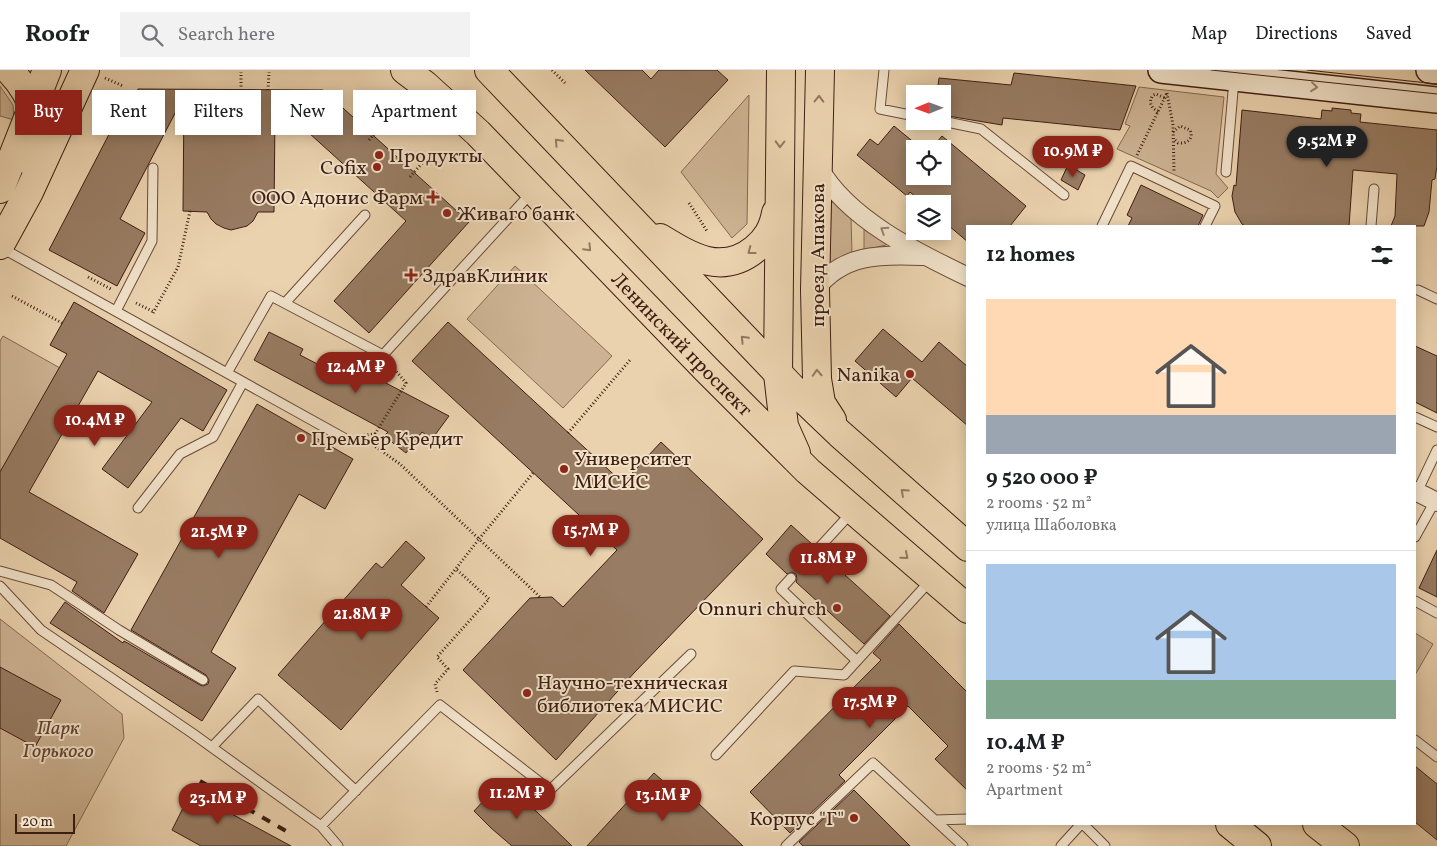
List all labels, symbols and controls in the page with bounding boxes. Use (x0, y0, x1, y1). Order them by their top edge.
search box (120, 12, 470, 57)
text: Roofr (25, 18, 90, 52)
icon: search (138, 21, 166, 49)
text: Search here (178, 22, 275, 48)
text: Map (1191, 22, 1227, 47)
text: Directions (1255, 22, 1338, 47)
text: Saved (1366, 22, 1412, 47)
one-way arrow (1310, 81, 1318, 92)
north arrow (906, 85, 951, 130)
map controls (906, 85, 951, 240)
chip: Buy (15, 90, 82, 135)
chip: Rent (92, 90, 165, 135)
chip: Filters (175, 90, 261, 135)
chip: New (271, 90, 343, 135)
chip: Apartment (353, 90, 476, 135)
one-way arrow (814, 95, 824, 103)
pin: 9.52M ₽ (1281, 126, 1373, 168)
text: 9.52M ₽ (1298, 131, 1356, 153)
pin: 10.9M ₽ (1027, 136, 1119, 178)
one-way arrow (555, 138, 564, 147)
button: locate (906, 140, 951, 185)
one-way arrow (775, 141, 785, 149)
text: 10.9M ₽ (1043, 141, 1103, 163)
place label: Продукты (389, 143, 483, 171)
marker: Продукты (373, 149, 385, 161)
place label: Cofix (320, 155, 367, 183)
marker: Cofix (371, 161, 383, 173)
street label: проезд Апакова (805, 183, 833, 327)
place label: ООО Адонис Фарм (251, 185, 423, 213)
marker: ООО Адонис Фарм (427, 191, 439, 203)
button: layers (906, 195, 951, 240)
place label: Живаго банк (457, 201, 576, 229)
marker: Живаго банк (441, 207, 453, 219)
one-way arrow (880, 227, 889, 236)
text: 12 homes (986, 241, 1075, 270)
icon: filters (1368, 241, 1396, 269)
one-way arrow (582, 242, 591, 251)
one-way arrow (747, 245, 757, 254)
place label: ЗдравКлиник (422, 263, 548, 291)
street label: Ленинский проспект (604, 267, 758, 424)
marker: ЗдравКлиник (404, 268, 418, 282)
icon: home (1146, 331, 1236, 421)
one-way arrow (741, 336, 750, 345)
pin: 12.4M ₽ (310, 352, 402, 394)
text: 12.4M ₽ (327, 357, 385, 379)
place label: Nanika (836, 362, 900, 390)
marker: Nanika (904, 368, 916, 380)
one-way arrow (812, 369, 823, 377)
pin: 10.4M ₽ (49, 404, 141, 447)
text: 10.4M ₽ (65, 410, 125, 432)
place label: Премьер Кредит (311, 426, 463, 454)
marker: Премьер Кредит (295, 432, 307, 444)
place label: Университет МИСИС (574, 446, 691, 497)
marker: Университет МИСИС (558, 463, 570, 475)
text: 9 520 000 ₽ (986, 464, 1098, 493)
one-way arrow (900, 489, 909, 498)
text: 2 rooms · 52 m² (986, 493, 1092, 515)
pin: 15.7M ₽ (545, 514, 637, 557)
text: улица Шаболовка (986, 515, 1117, 537)
pin: 21.5M ₽ (173, 516, 265, 559)
text: 15.7M ₽ (563, 520, 619, 542)
text: 21.5M ₽ (191, 522, 247, 544)
pin: 11.8M ₽ (782, 542, 874, 585)
text: 11.8M ₽ (800, 548, 856, 570)
one-way arrow (900, 550, 909, 559)
place label: Onnuri church (698, 596, 827, 624)
icon: home (1146, 597, 1236, 687)
pin: 21.8M ₽ (316, 598, 408, 641)
marker: Onnuri church (831, 602, 843, 614)
text: 21.8M ₽ (333, 604, 391, 626)
place label: Научно-техническая библиотека МИСИС (537, 670, 728, 721)
pin: 17.5M ₽ (824, 686, 916, 729)
marker: Научно-техническая библиотека МИСИС (521, 687, 533, 699)
text: 17.5M ₽ (843, 692, 897, 714)
park label: Парк Горького (22, 715, 94, 766)
text: 10.4M ₽ (986, 729, 1065, 758)
text: 2 rooms · 52 m² (986, 758, 1092, 780)
pin: 11.2M ₽ (471, 778, 563, 820)
pin: 13.1M ₽ (617, 780, 709, 822)
text: Apartment (986, 780, 1063, 802)
pin: 23.1M ₽ (172, 782, 264, 825)
text: 11.2M ₽ (489, 783, 545, 805)
text: 13.1M ₽ (635, 785, 691, 807)
text: 23.1M ₽ (190, 788, 246, 810)
place label: Корпус "Г" (749, 806, 844, 834)
scale bar (15, 811, 75, 834)
marker: Корпус "Г" (848, 812, 860, 824)
text: 20 m (22, 813, 53, 832)

